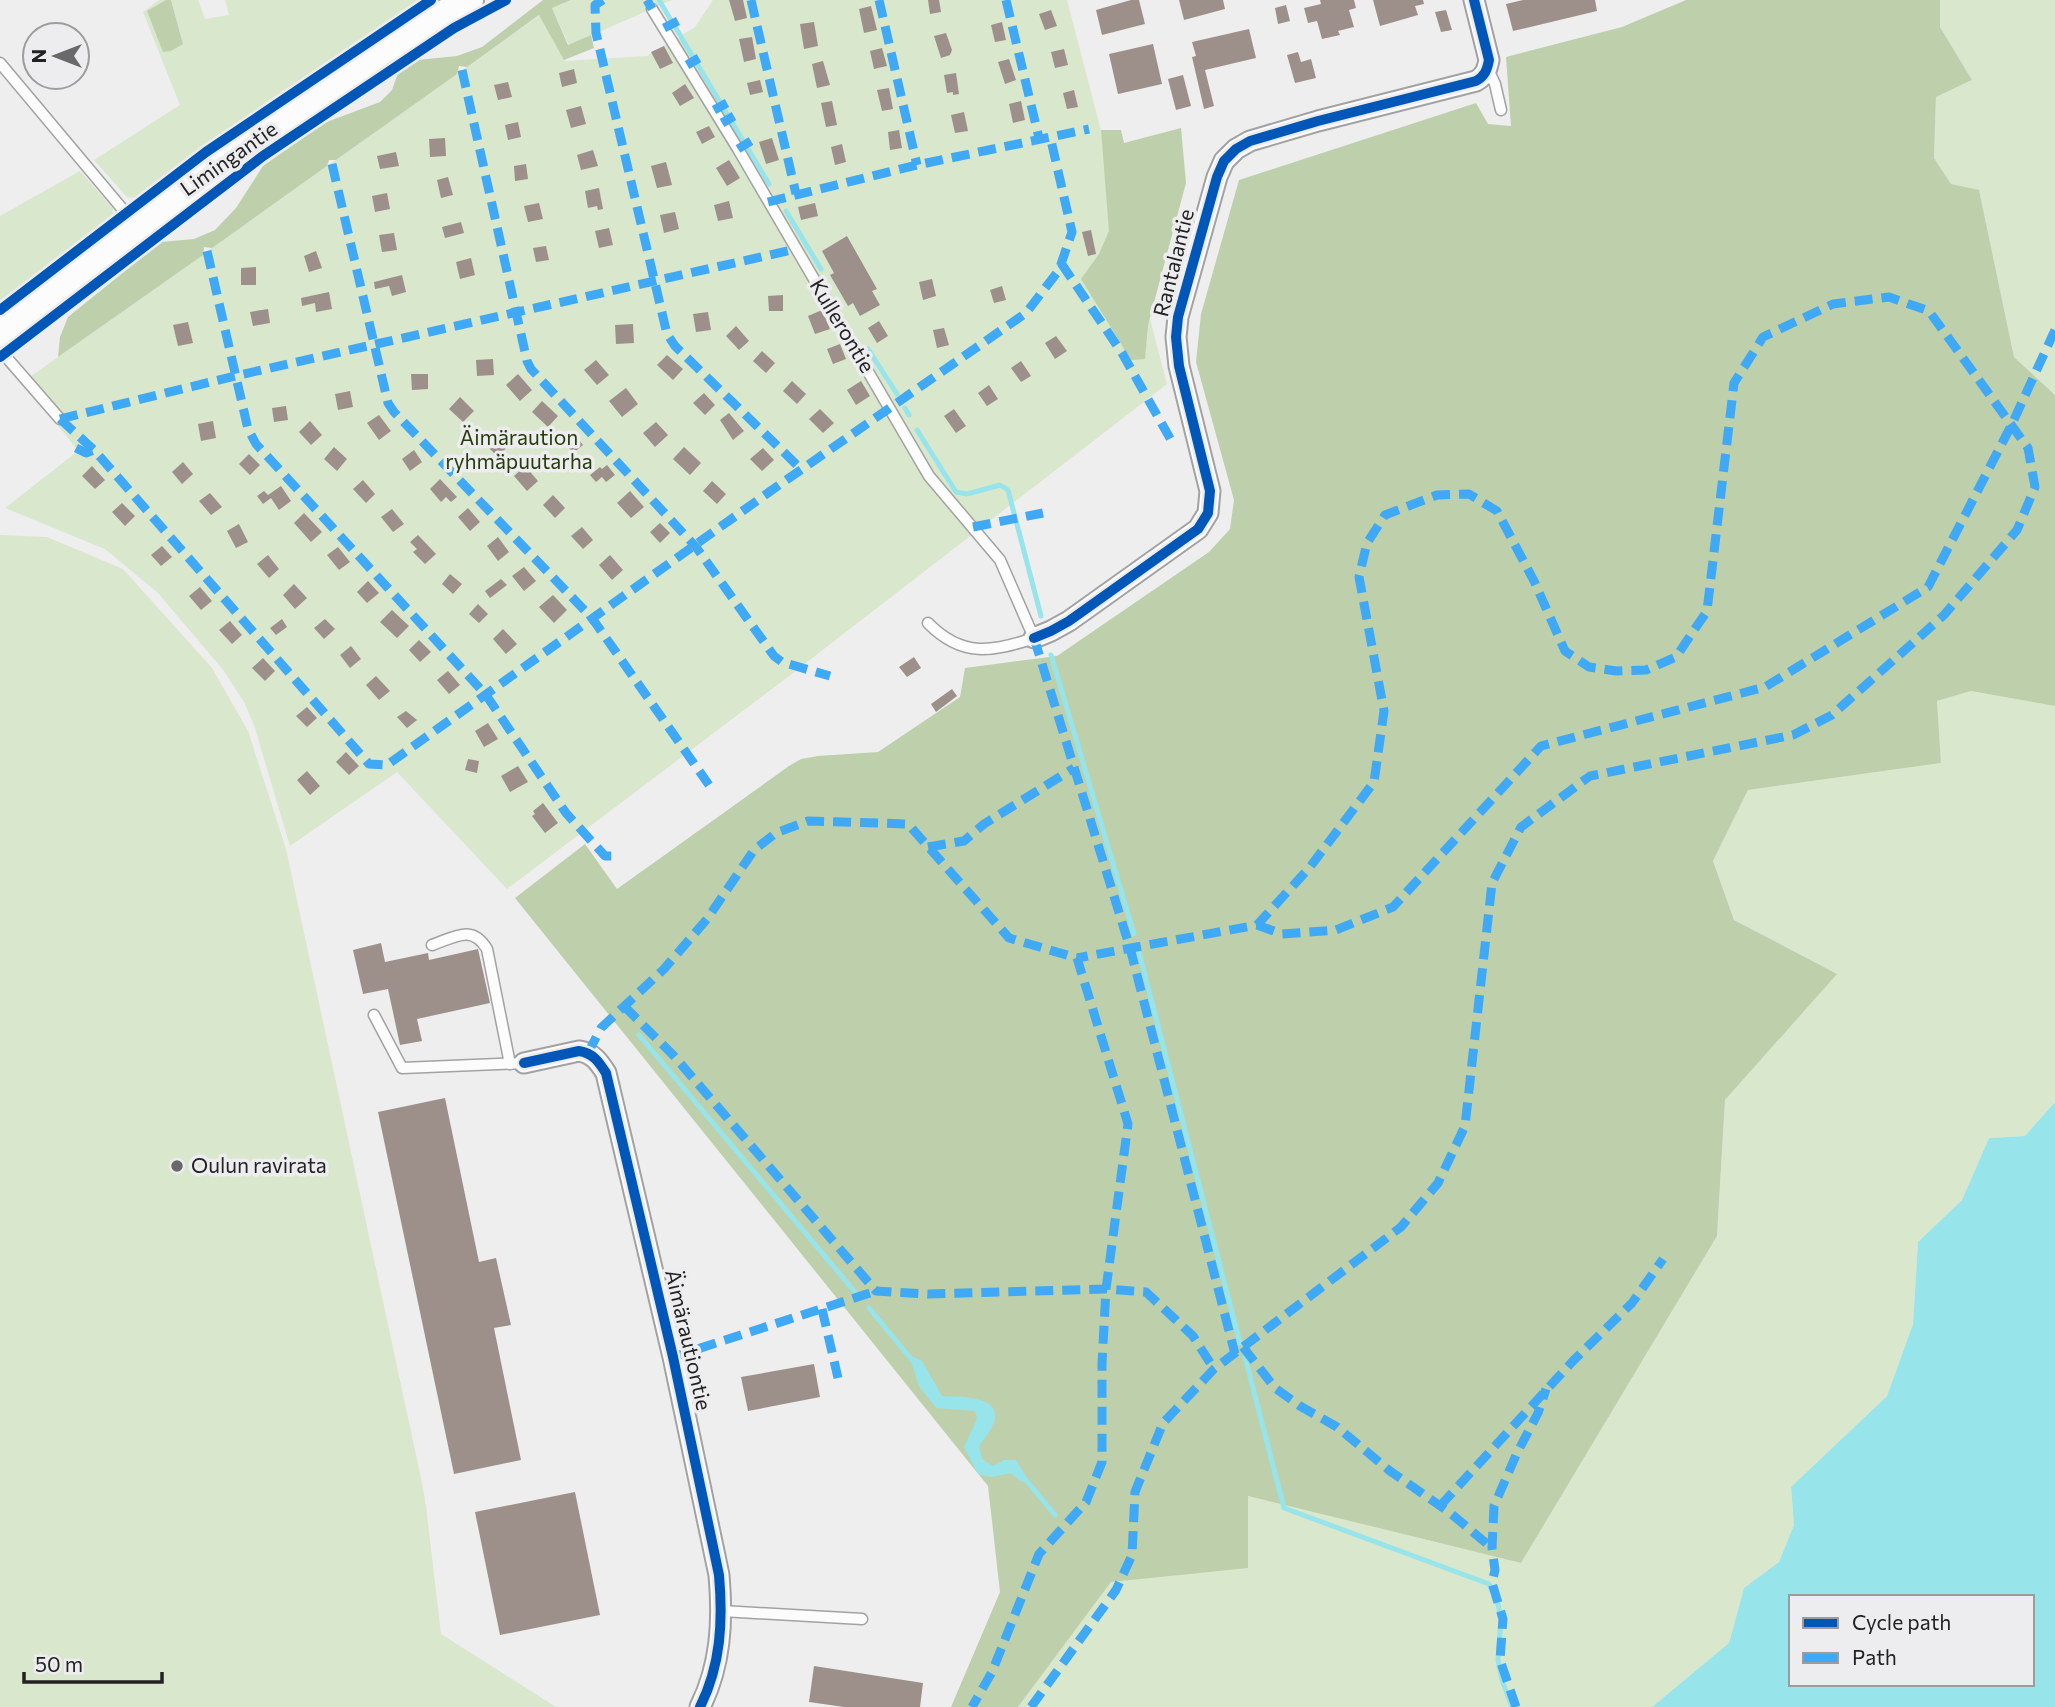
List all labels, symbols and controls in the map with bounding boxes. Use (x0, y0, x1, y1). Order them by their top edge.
north arrow (21, 21, 91, 91)
text: N (27, 49, 50, 63)
street label: Limingantie (175, 115, 281, 200)
street label: Rantalantie (1147, 206, 1198, 319)
street label: Kullerontie (806, 274, 881, 377)
park label: Äimäraution ryhmäpuutarha (445, 424, 593, 473)
place label: Oulun ravirata (191, 1152, 327, 1177)
marker: Oulun ravirata (169, 1158, 185, 1174)
street label: Äimärautiontie (661, 1267, 718, 1412)
legend (1789, 1595, 2034, 1686)
text: Cycle path (1852, 1609, 1951, 1634)
scale bar (24, 1640, 163, 1684)
text: Path (1852, 1644, 1897, 1669)
text: 50 m (35, 1651, 83, 1676)

